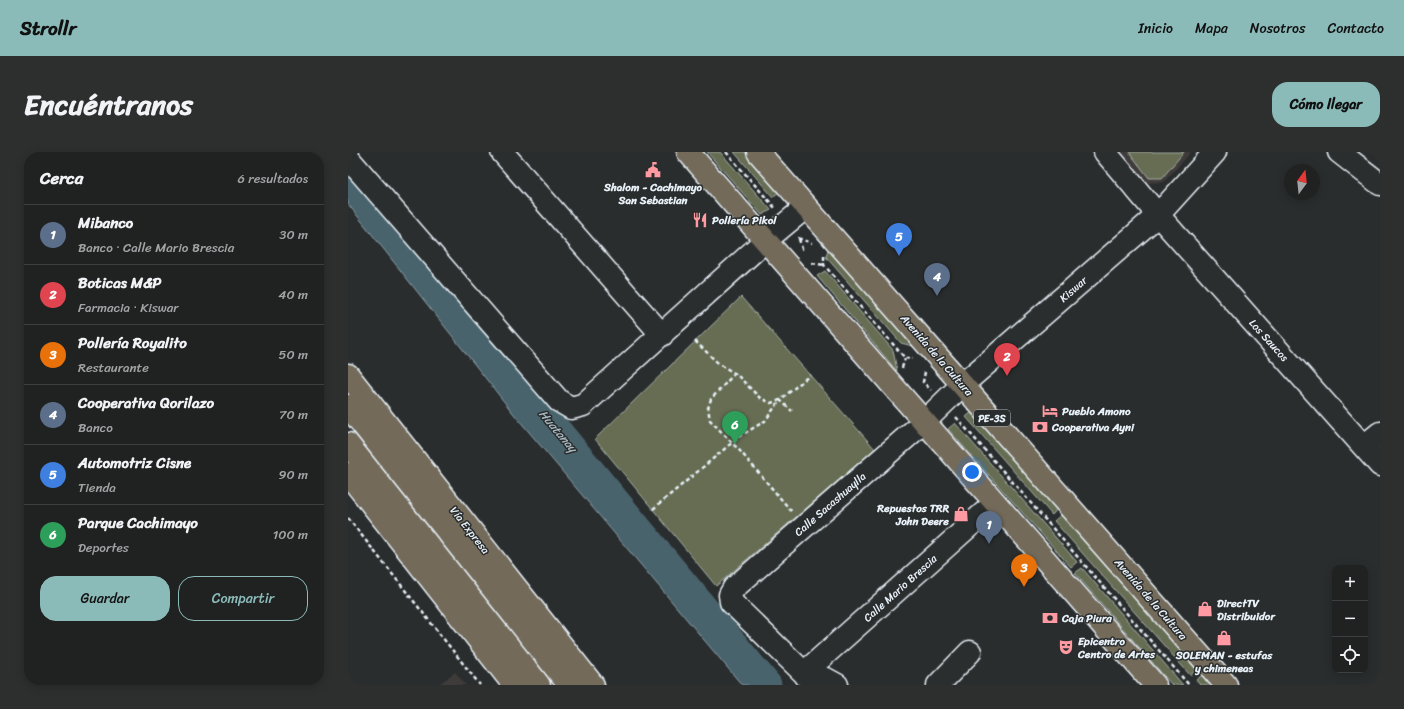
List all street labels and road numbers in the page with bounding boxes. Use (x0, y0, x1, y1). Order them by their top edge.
street label: Kiswar (1055, 271, 1092, 307)
street label: Avenida de la Cultura (895, 309, 978, 401)
street label: Los Saucos (1244, 314, 1294, 367)
road number: PE-3S (974, 410, 1010, 426)
street label: Calle Sacashuaylla (790, 467, 871, 541)
street label: Vía Expresa (445, 502, 495, 559)
street label: Calle Mario Brescia (859, 550, 942, 627)
street label: Avenida de la Cultura (1109, 553, 1192, 645)

